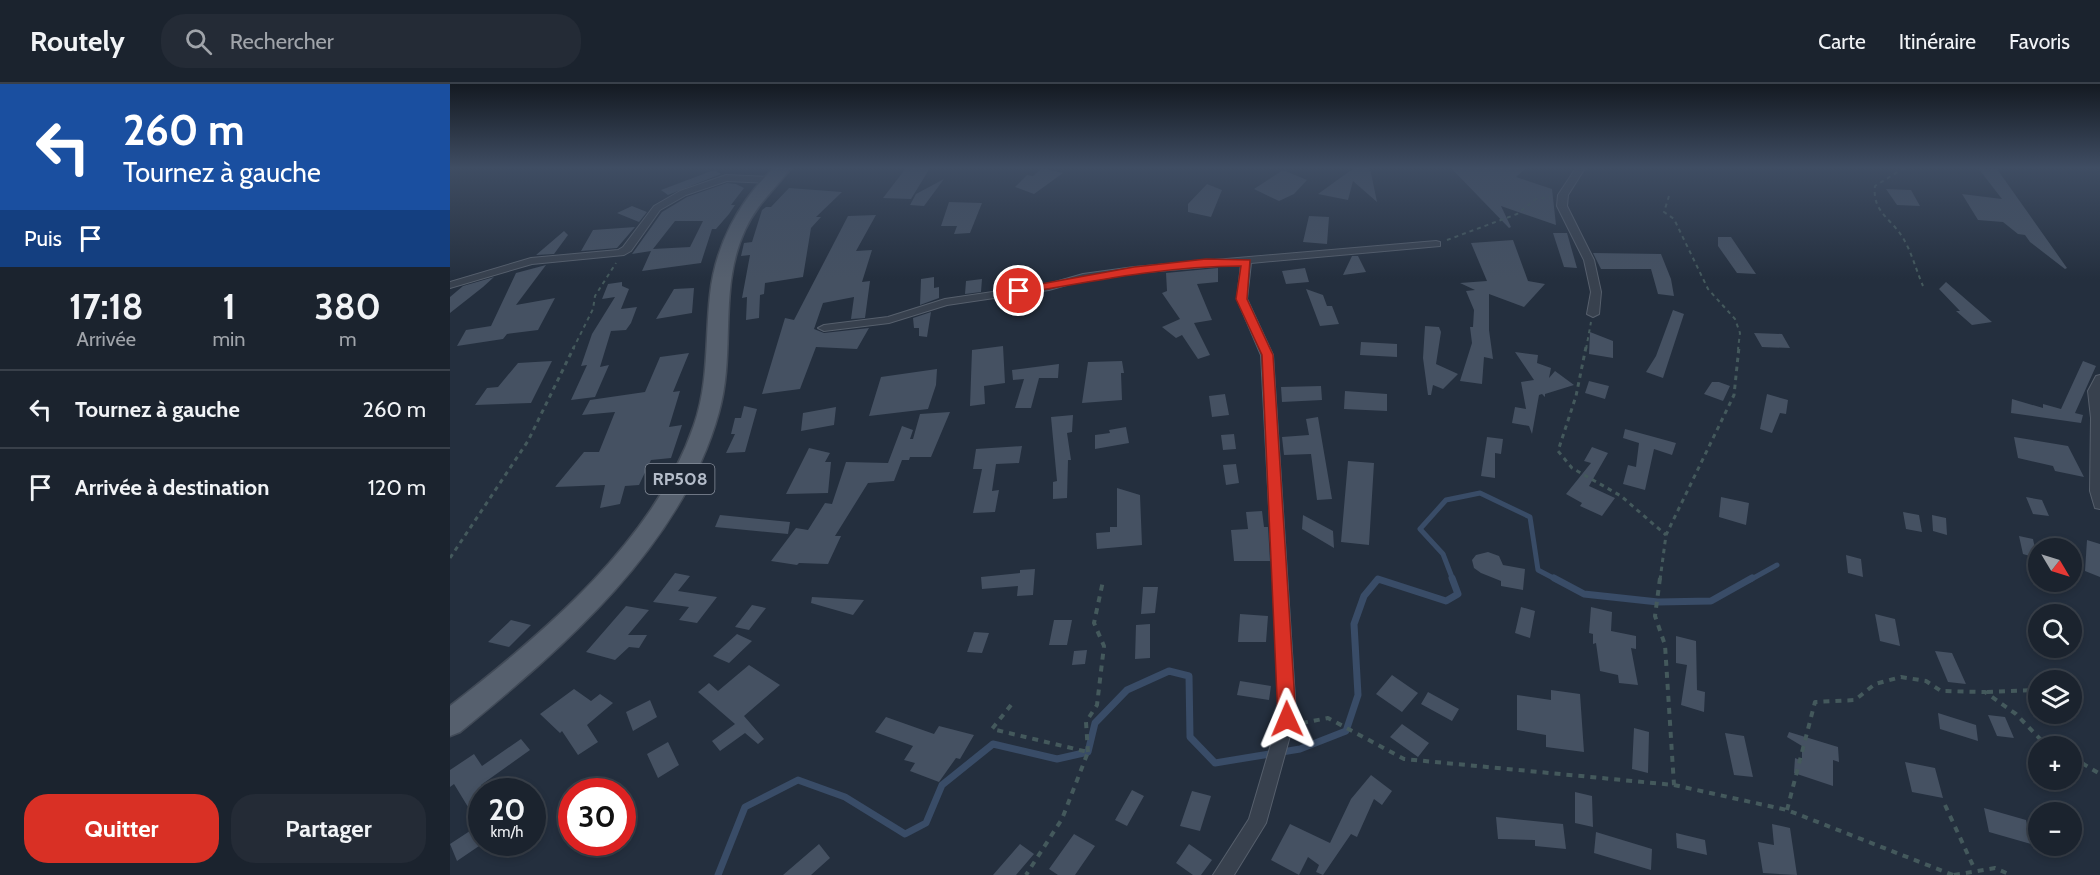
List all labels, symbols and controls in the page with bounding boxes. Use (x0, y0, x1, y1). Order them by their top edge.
search box (161, 14, 581, 68)
text: Routely (30, 24, 125, 58)
icon: search (182, 25, 215, 58)
text: Rechercher (230, 28, 334, 55)
text: Carte (1818, 29, 1866, 54)
text: Itinéraire (1899, 29, 1976, 54)
text: Favoris (2009, 29, 2070, 54)
text: 260 m (123, 104, 244, 156)
icon: left (24, 108, 102, 186)
text: Tournez à gauche (123, 156, 321, 189)
icon: arrive (74, 222, 107, 255)
text: Puis (24, 225, 62, 252)
pin (993, 265, 1044, 316)
icon: arrive (1002, 274, 1035, 307)
text: 17:18 (69, 284, 144, 328)
text: 1 (222, 284, 236, 328)
text: 380 (314, 284, 381, 328)
text: Arrivée (77, 327, 136, 351)
text: min (213, 327, 246, 351)
text: m (339, 327, 357, 351)
icon: left (24, 393, 57, 426)
text: Tournez à gauche (75, 396, 240, 423)
text: 260 m (362, 396, 426, 423)
road number: RP508 (646, 464, 714, 494)
icon: arrive (24, 471, 57, 504)
text: Arrivée à destination (75, 474, 269, 501)
text: 120 m (368, 474, 426, 501)
north arrow (2028, 538, 2082, 592)
map controls (2028, 538, 2082, 856)
button: search (2028, 604, 2082, 658)
button: layers (2028, 670, 2082, 724)
position arrow (1255, 687, 1319, 751)
button: + (2028, 736, 2082, 790)
speed limit sign: 30 (558, 778, 636, 856)
text: 20 (488, 791, 526, 828)
button: Quitter (24, 794, 219, 863)
button: Partager (231, 794, 426, 863)
button: − (2028, 802, 2082, 856)
text: km/h (491, 823, 523, 841)

